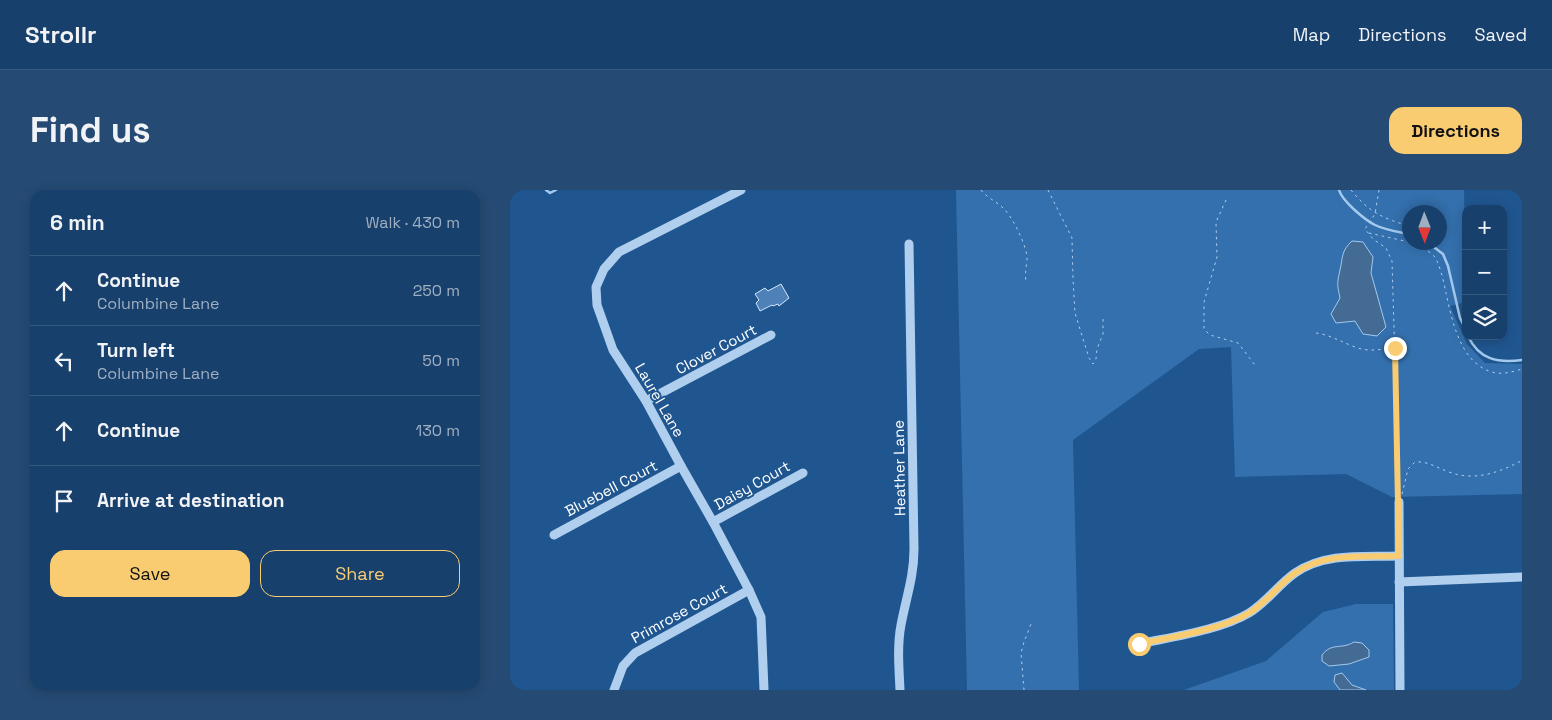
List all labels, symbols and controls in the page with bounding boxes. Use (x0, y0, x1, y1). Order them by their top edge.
text: Strollr (25, 19, 97, 50)
text: Map (1293, 23, 1330, 46)
text: Directions (1358, 23, 1447, 46)
text: Saved (1475, 23, 1527, 46)
button: Directions (1389, 107, 1522, 154)
text: Find us (30, 108, 151, 152)
north arrow (1402, 205, 1447, 250)
map controls (1462, 205, 1507, 340)
button: + (1462, 205, 1507, 250)
text: 6 min (50, 209, 105, 236)
text: Walk · 430 m (365, 212, 460, 233)
button: − (1462, 250, 1507, 295)
text: Continue (97, 268, 180, 293)
icon: ahead (50, 277, 78, 305)
text: 250 m (413, 280, 460, 301)
text: Columbine Lane (97, 293, 219, 314)
button: layers (1462, 295, 1507, 340)
street label: Clover Court (672, 320, 760, 378)
route end (1384, 337, 1407, 360)
text: Turn left (97, 338, 175, 363)
icon: left (50, 347, 78, 375)
text: 50 m (422, 350, 460, 371)
street label: Laurel Lane (631, 360, 689, 441)
text: Columbine Lane (97, 363, 219, 384)
icon: ahead (50, 417, 78, 445)
text: Continue (97, 418, 180, 443)
text: 130 m (416, 420, 460, 441)
street label: Heather Lane (889, 420, 909, 516)
street label: Bluebell Court (561, 456, 661, 520)
street label: Daisy Court (711, 456, 793, 514)
icon: arrive (50, 487, 78, 515)
text: Arrive at destination (97, 488, 285, 513)
button: Save (50, 550, 250, 597)
button: Share (260, 550, 460, 597)
street label: Primrose Court (628, 579, 731, 647)
route start (1128, 633, 1151, 656)

